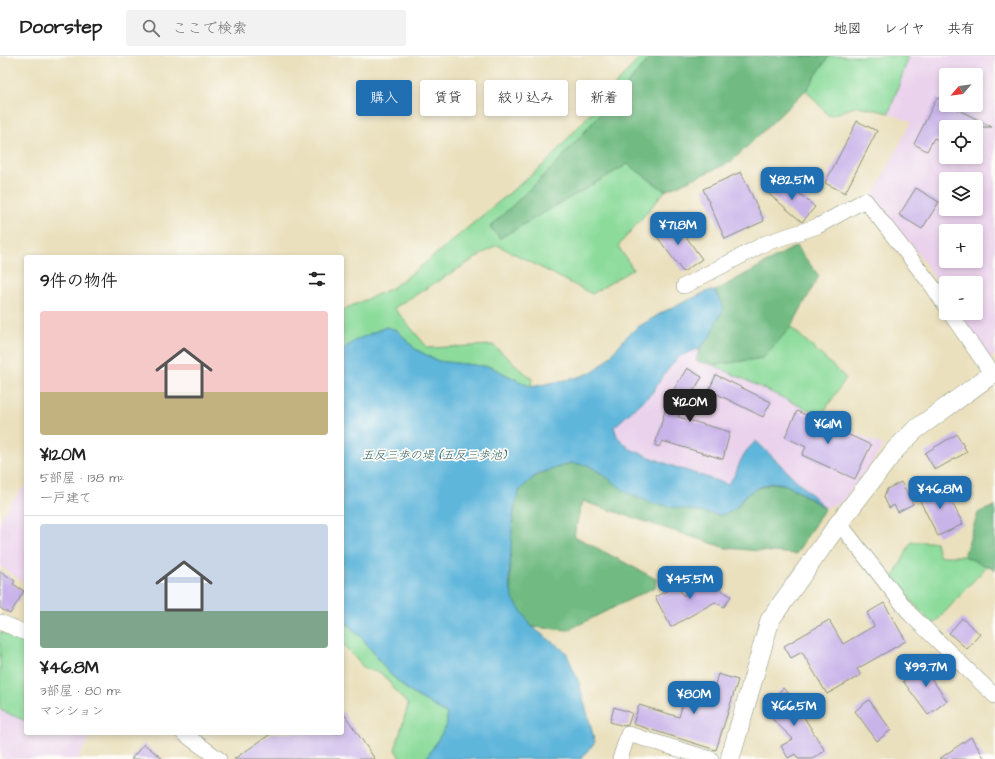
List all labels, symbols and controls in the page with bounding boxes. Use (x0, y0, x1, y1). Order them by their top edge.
search box (126, 10, 406, 46)
text: Doorstep (20, 14, 102, 41)
icon: search (140, 17, 162, 39)
text: ここで検索 (172, 18, 247, 39)
text: 地図 (834, 19, 862, 39)
text: レイヤ (884, 19, 925, 39)
text: 共有 (947, 19, 975, 39)
north arrow (939, 68, 983, 112)
map controls (939, 68, 983, 320)
chip: 購入 (356, 80, 412, 116)
chip: 賃貸 (420, 80, 476, 116)
chip: 絞り込み (484, 80, 568, 116)
chip: 新着 (576, 80, 632, 116)
button: locate (939, 120, 983, 164)
pin: ¥82.5M (759, 167, 825, 201)
text: ¥82.5M (770, 171, 814, 189)
button: layers (939, 172, 983, 216)
pin: ¥71.8M (645, 212, 711, 246)
text: ¥71.8M (659, 216, 697, 234)
button: + (939, 224, 983, 268)
icon: filters (306, 268, 328, 290)
text: 9件の物件 (40, 269, 118, 293)
button: − (939, 276, 983, 320)
icon: home (148, 337, 220, 409)
pin: ¥120M (662, 389, 718, 423)
text: ¥120M (672, 393, 708, 411)
pin: ¥61M (804, 411, 852, 445)
text: ¥61M (814, 415, 842, 433)
text: ¥120M (40, 443, 86, 467)
water label: 五反三歩の堤 (五反三歩池) (362, 447, 508, 464)
text: 5部屋 · 138 m² (40, 469, 124, 487)
pin: ¥46.8M (907, 476, 973, 510)
text: ¥46.8M (918, 480, 962, 498)
text: 一戸建て (40, 489, 92, 507)
icon: home (148, 550, 220, 622)
pin: ¥45.5M (657, 566, 723, 600)
text: ¥45.5M (667, 570, 713, 588)
pin: ¥99.7M (893, 654, 959, 688)
text: ¥46.8M (40, 656, 99, 680)
text: ¥99.7M (905, 658, 947, 676)
pin: ¥80M (670, 681, 718, 715)
text: 3部屋 · 80 m² (40, 682, 122, 700)
text: ¥80M (677, 685, 711, 703)
pin: ¥66.5M (761, 693, 827, 727)
text: ¥66.5M (771, 697, 817, 715)
text: マンション (40, 702, 104, 720)

